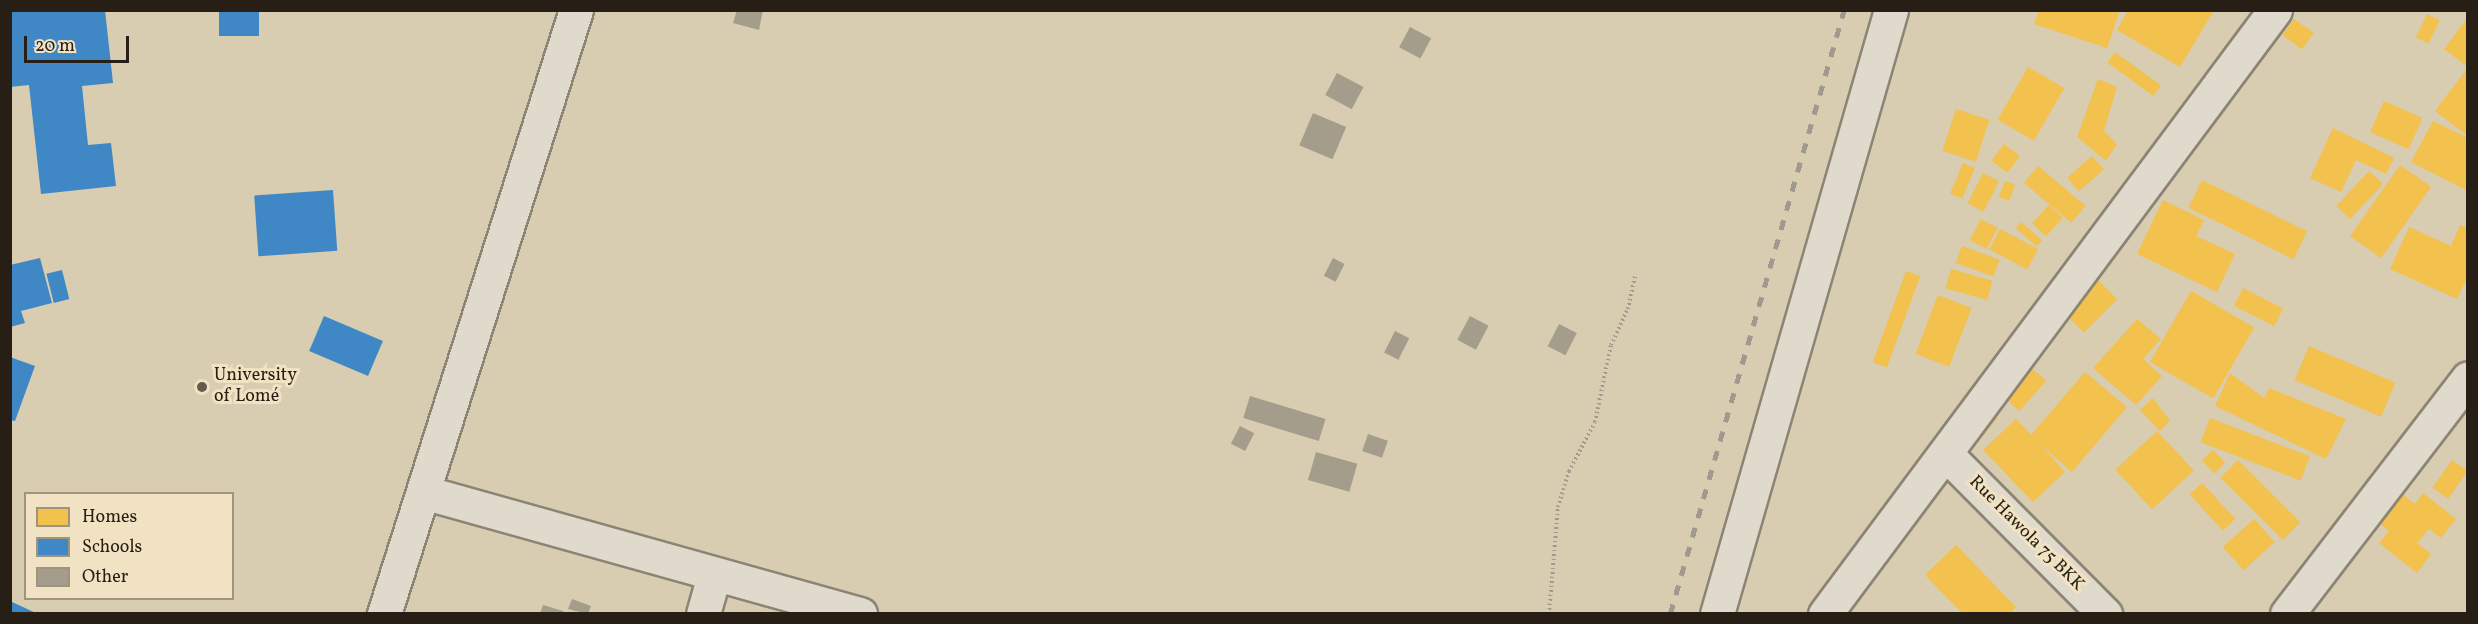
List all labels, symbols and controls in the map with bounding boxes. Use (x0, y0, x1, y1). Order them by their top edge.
scale bar (27, 24, 132, 62)
text: 20 m (35, 34, 75, 59)
place label: University of Lomé (214, 366, 297, 409)
marker: University of Lomé (195, 380, 209, 394)
street label: Rue Hawola 75 BKK (1964, 472, 2088, 596)
legend (24, 492, 234, 600)
text: Homes (82, 505, 137, 530)
text: Schools (82, 535, 142, 560)
text: Other (82, 565, 128, 590)

